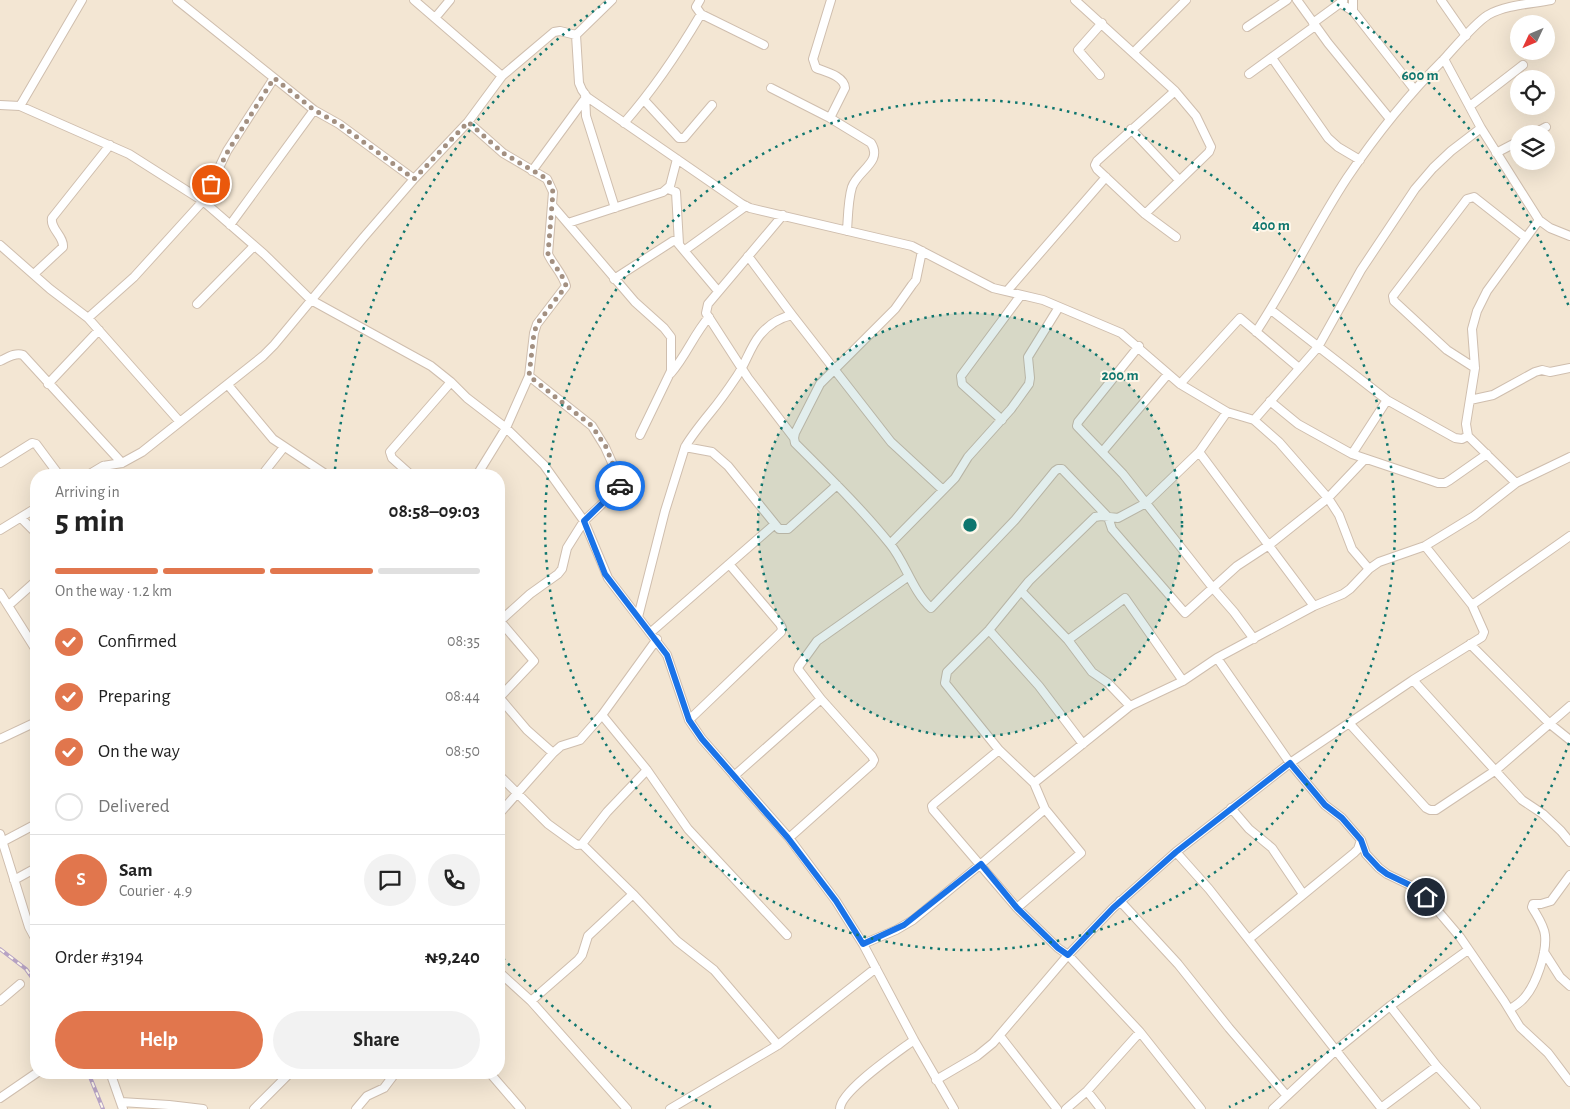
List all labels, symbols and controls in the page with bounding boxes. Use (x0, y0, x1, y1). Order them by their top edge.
north arrow (1510, 15, 1555, 60)
map controls (1510, 15, 1555, 170)
text: 600 m (1401, 68, 1439, 83)
button: locate (1510, 70, 1555, 115)
button: layers (1510, 125, 1555, 170)
pin (190, 163, 232, 205)
icon: bag (197, 170, 225, 198)
text: 400 m (1252, 218, 1290, 233)
text: 200 m (1101, 368, 1139, 383)
courier (595, 461, 645, 511)
icon: car (606, 472, 634, 500)
text: Arriving in (55, 484, 120, 500)
text: 08:58–09:03 (389, 502, 480, 521)
text: 5 min (55, 505, 125, 537)
centre of rings (961, 516, 979, 534)
text: On the way · 1.2 km (55, 583, 172, 599)
icon: check (55, 628, 83, 656)
text: Confirmed (98, 632, 177, 651)
text: 08:35 (447, 633, 480, 649)
icon: check (55, 683, 83, 711)
text: Preparing (98, 687, 171, 706)
text: 08:44 (445, 688, 480, 704)
icon: check (55, 738, 83, 766)
text: On the way (98, 742, 180, 761)
text: 08:50 (445, 743, 480, 759)
text: Delivered (98, 797, 170, 816)
button: chat (364, 854, 416, 906)
button: phone (428, 854, 480, 906)
text: Sam (119, 861, 153, 880)
text: S (76, 870, 86, 889)
pin (1405, 876, 1447, 918)
text: Courier · 4.9 (119, 883, 192, 899)
icon: home (1412, 883, 1440, 911)
text: Order #3194 (55, 948, 143, 967)
text: ₦9,240 (425, 948, 480, 967)
button: Help (55, 1011, 263, 1069)
button: Share (273, 1011, 480, 1069)

